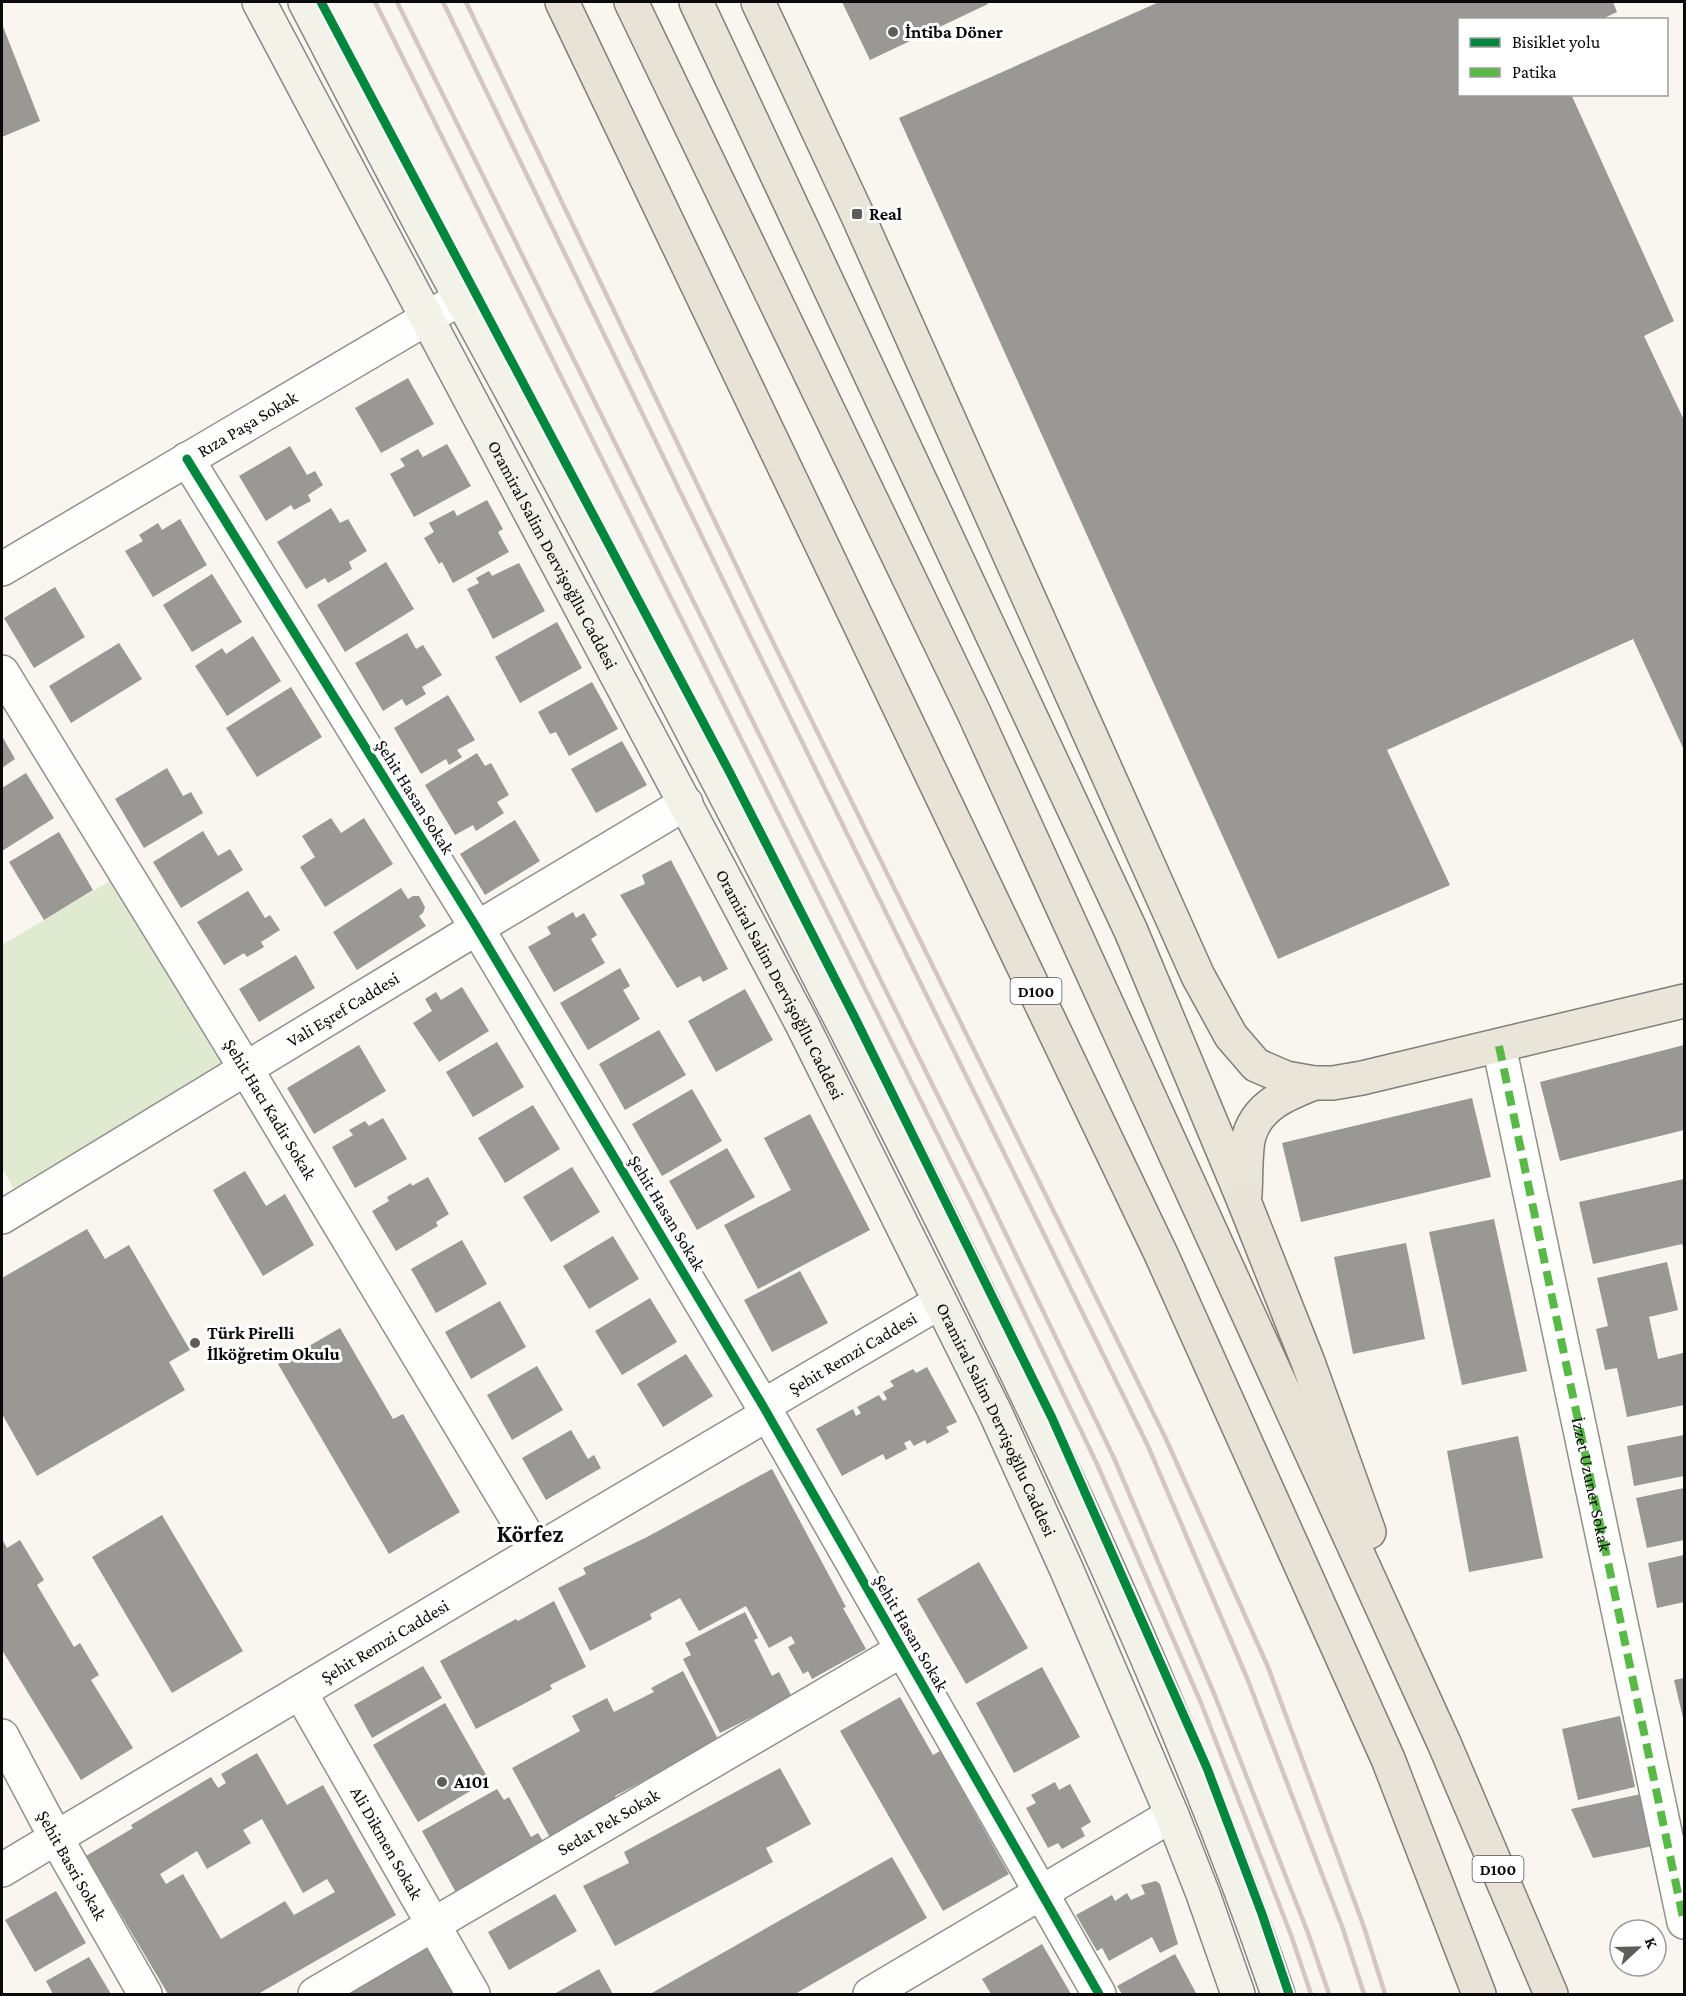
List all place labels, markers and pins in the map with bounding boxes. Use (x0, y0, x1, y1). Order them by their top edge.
place label: İntiba Döner (905, 22, 1003, 42)
marker: İntiba Döner (886, 25, 900, 39)
place label: Real (869, 204, 902, 224)
marker: Real (850, 207, 864, 221)
place label: Türk Pirelli İlköğretim Okulu (207, 1323, 340, 1364)
marker: Türk Pirelli İlköğretim Okulu (188, 1336, 202, 1350)
place label: A101 (453, 1772, 489, 1792)
marker: A101 (435, 1775, 449, 1789)

